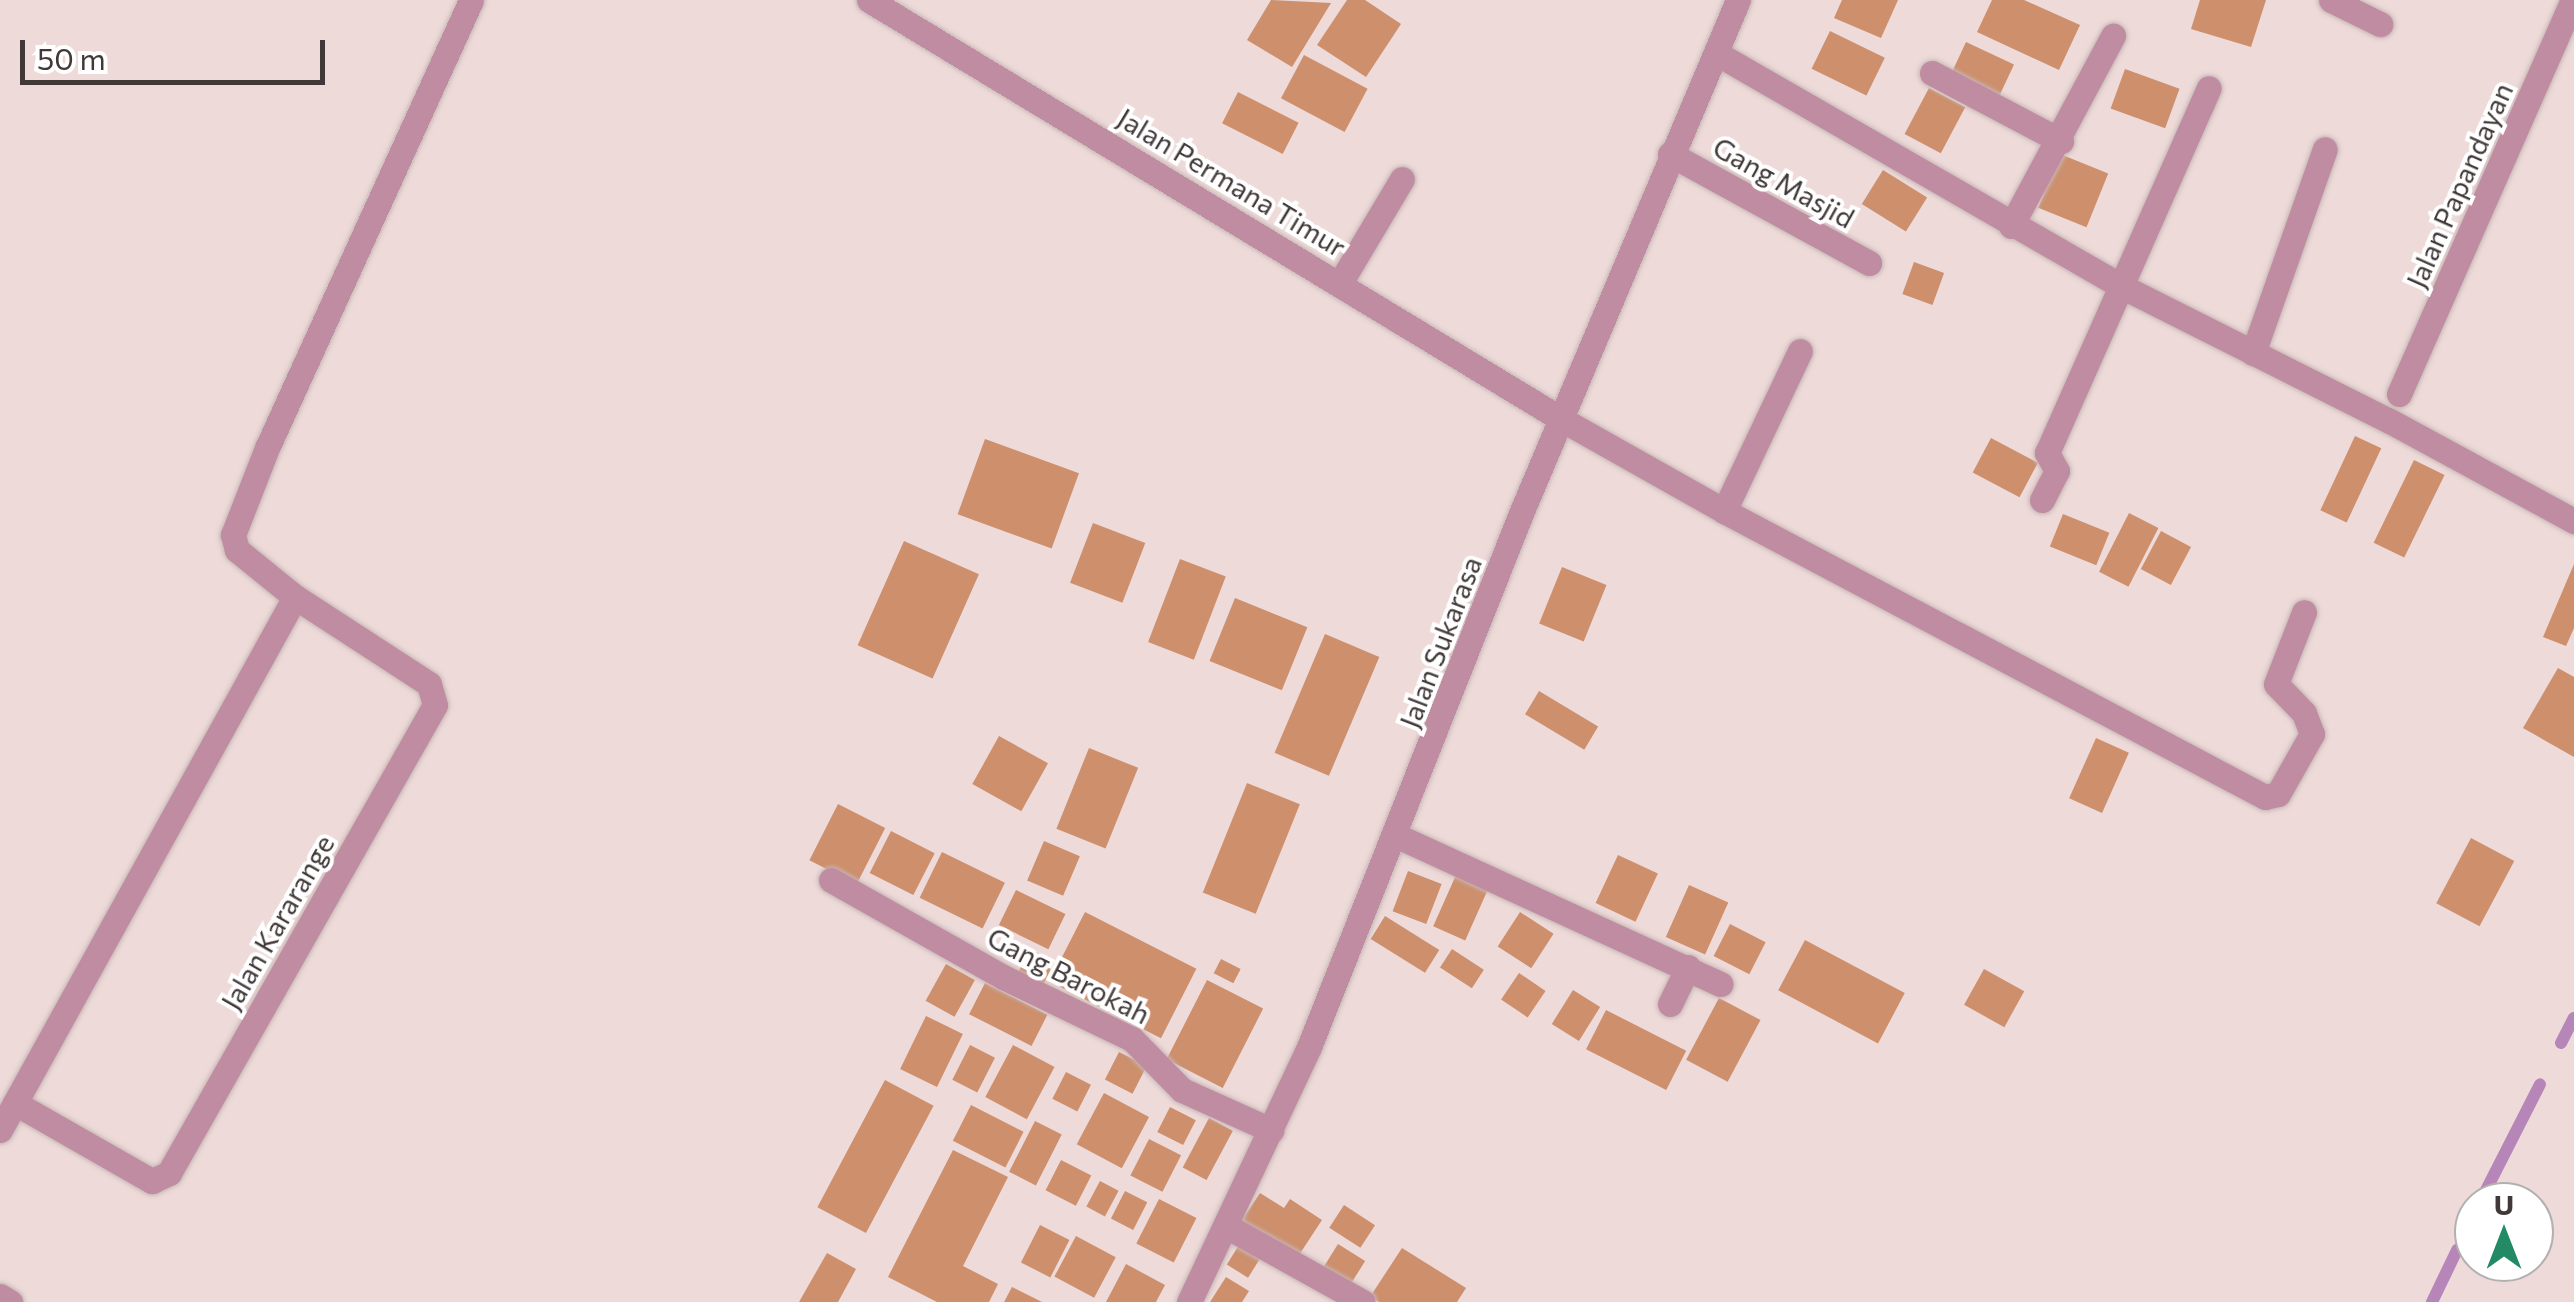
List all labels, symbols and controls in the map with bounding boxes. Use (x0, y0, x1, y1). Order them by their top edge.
scale bar (25, 20, 330, 82)
text: 50 m (37, 39, 106, 76)
street label: Jalan Papandayan (2399, 77, 2519, 293)
street label: Jalan Permana Timur (1112, 101, 1352, 263)
street label: Gang Masjid (1708, 129, 1860, 235)
street label: Jalan Sukarasa (1392, 552, 1488, 732)
street label: Jalan Kararange (213, 829, 341, 1015)
street label: Gang Barokah (982, 920, 1156, 1030)
north arrow (2454, 1182, 2554, 1282)
text: U (2494, 1187, 2514, 1221)

